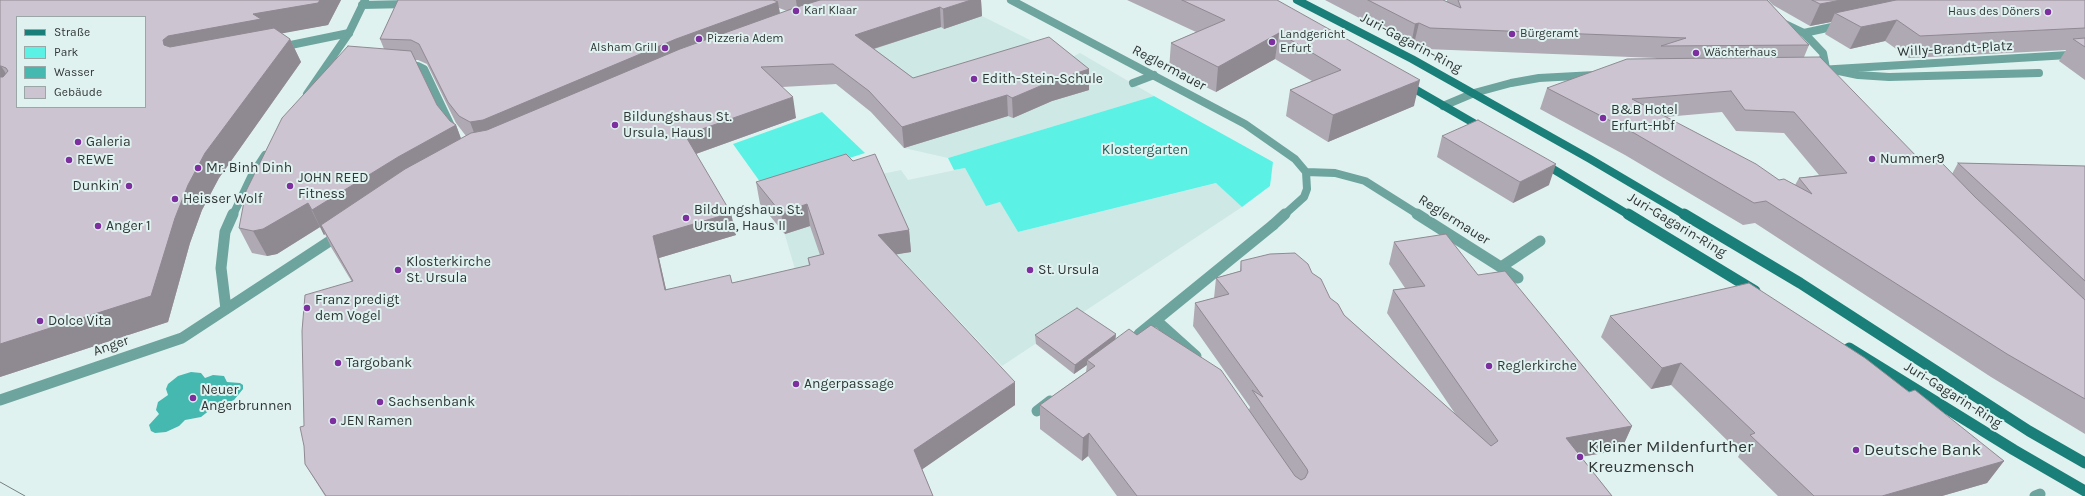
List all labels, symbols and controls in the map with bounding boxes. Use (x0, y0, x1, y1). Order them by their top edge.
place label: Karl Klaar (804, 4, 857, 18)
place label: Haus des Döners (1948, 5, 2040, 19)
marker: Karl Klaar (791, 6, 801, 16)
marker: Haus des Döners (2043, 7, 2053, 17)
street label: Juri-Gagarin-Ring (1358, 9, 1464, 77)
legend (16, 16, 146, 108)
text: Straße (54, 25, 90, 39)
place label: Bürgeramt (1520, 27, 1578, 41)
place label: Landgericht Erfurt (1280, 28, 1345, 56)
marker: Bürgeramt (1507, 29, 1517, 39)
place label: Pizzeria Adem (707, 32, 784, 46)
marker: Pizzeria Adem (694, 34, 704, 44)
marker: Landgericht Erfurt (1267, 37, 1277, 47)
street label: Willy-Brandt-Platz (1897, 38, 2013, 60)
place label: Alsham Grill (590, 41, 657, 55)
street label: Reglermauer (1129, 41, 1209, 95)
marker: Alsham Grill (660, 43, 670, 53)
text: Park (54, 45, 78, 59)
place label: Wächterhaus (1704, 46, 1777, 60)
marker: Wächterhaus (1691, 48, 1701, 58)
text: Wasser (54, 65, 94, 79)
place label: Edith-Stein-Schule (982, 71, 1103, 87)
marker: Edith-Stein-Schule (969, 74, 979, 84)
text: Gebäude (54, 85, 102, 99)
place label: B&B Hotel Erfurt-Hbf (1611, 102, 1678, 134)
place label: Bildungshaus St. Ursula, Haus I (623, 109, 732, 142)
marker: B&B Hotel Erfurt-Hbf (1598, 113, 1608, 123)
marker: Bildungshaus St. Ursula, Haus I (610, 120, 620, 130)
place label: Galeria (86, 134, 131, 150)
marker: Galeria (73, 137, 83, 147)
park label: Klostergarten (1102, 142, 1188, 158)
place label: Nummer9 (1880, 151, 1945, 167)
place label: REWE (77, 152, 114, 168)
marker: Nummer9 (1867, 154, 1877, 164)
marker: REWE (64, 155, 74, 165)
place label: Mr. Binh Dinh (206, 160, 292, 176)
marker: Mr. Binh Dinh (193, 163, 203, 173)
place label: JOHN REED Fitness (298, 170, 368, 202)
place label: Dunkin' (72, 178, 121, 194)
marker: Dunkin' (124, 181, 134, 191)
marker: JOHN REED Fitness (285, 181, 295, 191)
street label: Juri-Gagarin-Ring (1625, 189, 1729, 261)
place label: Heisser Wolf (183, 191, 262, 207)
street label: Reglermauer (1415, 191, 1493, 249)
marker: Heisser Wolf (170, 194, 180, 204)
place label: Bildungshaus St. Ursula, Haus II (694, 202, 803, 234)
marker: Bildungshaus St. Ursula, Haus II (681, 213, 691, 223)
place label: Anger 1 (106, 218, 151, 234)
marker: Anger 1 (93, 221, 103, 231)
place label: Klosterkirche St. Ursula (406, 254, 491, 286)
place label: St. Ursula (1038, 262, 1099, 278)
marker: Klosterkirche St. Ursula (393, 265, 403, 275)
marker: St. Ursula (1025, 265, 1035, 275)
place label: Franz predigt dem Vogel (315, 292, 400, 324)
marker: Franz predigt dem Vogel (302, 303, 312, 313)
place label: Dolce Vita (48, 313, 112, 329)
marker: Dolce Vita (35, 316, 45, 326)
street label: Anger (91, 332, 131, 360)
place label: Targobank (346, 355, 412, 371)
marker: Targobank (333, 358, 343, 368)
place label: Reglerkirche (1497, 358, 1577, 374)
street label: Juri-Gagarin-Ring (1901, 358, 2005, 432)
marker: Reglerkirche (1484, 361, 1494, 371)
place label: Angerpassage (804, 376, 894, 392)
marker: Angerpassage (791, 379, 801, 389)
place label: Neuer Angerbrunnen (201, 382, 292, 414)
marker: Neuer Angerbrunnen (188, 393, 198, 403)
place label: Sachsenbank (388, 394, 475, 410)
marker: Sachsenbank (375, 397, 385, 407)
place label: JEN Ramen (341, 413, 412, 429)
marker: JEN Ramen (328, 416, 338, 426)
place label: Kleiner Mildenfurther Kreuzmensch (1588, 437, 1753, 477)
place label: Deutsche Bank (1864, 440, 1981, 460)
marker: Deutsche Bank (1851, 445, 1861, 455)
marker: Kleiner Mildenfurther Kreuzmensch (1575, 452, 1585, 462)

